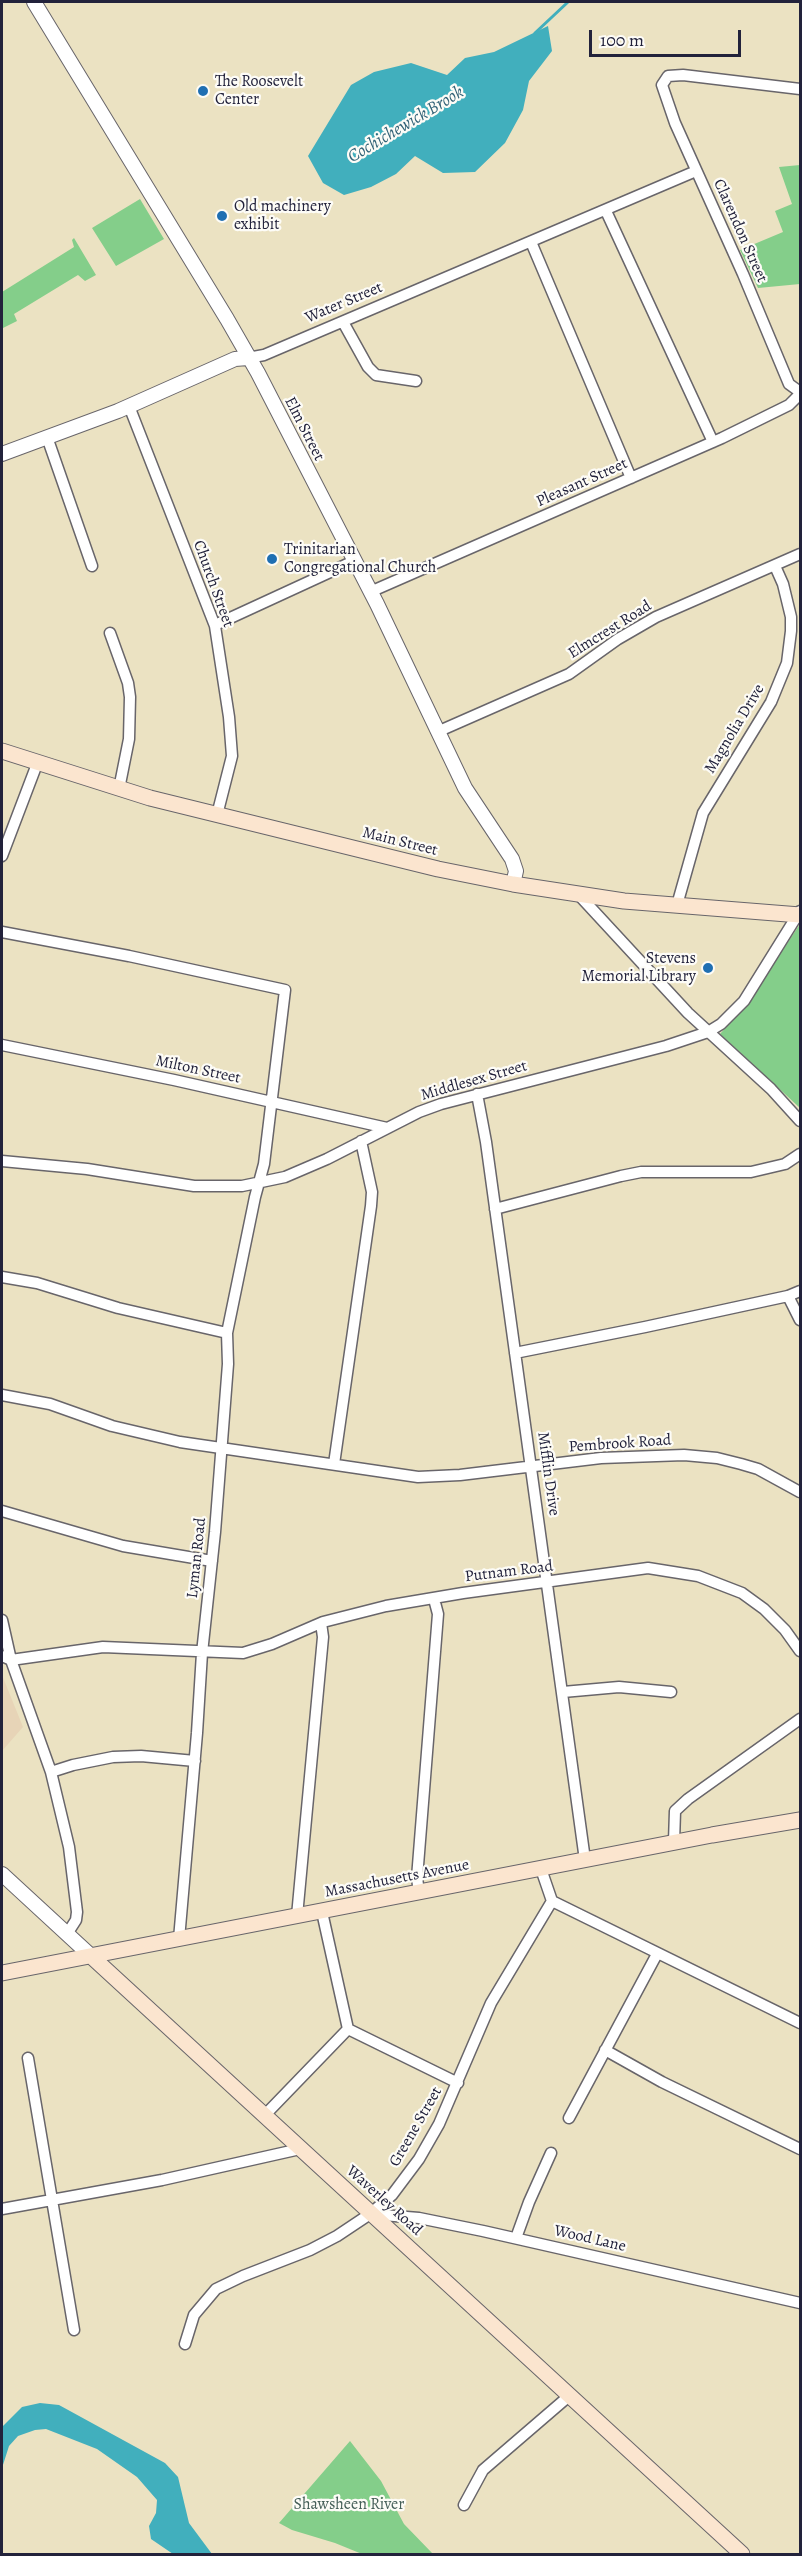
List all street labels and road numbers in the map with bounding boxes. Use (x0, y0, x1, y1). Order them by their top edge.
street label: Clarendon Street (709, 176, 771, 286)
street label: Water Street (302, 278, 386, 328)
street label: Elm Street (280, 394, 328, 464)
street label: Pleasant Street (533, 454, 631, 512)
street label: Church Street (188, 538, 238, 630)
street label: Elmcrest Road (565, 597, 655, 663)
street label: Magnolia Drive (701, 681, 769, 777)
street label: Main Street (360, 823, 440, 861)
street label: Milton Street (154, 1052, 242, 1088)
street label: Middlesex Street (419, 1057, 529, 1105)
street label: Mifflin Drive (533, 1431, 563, 1517)
street label: Pembrook Road (568, 1431, 672, 1457)
street label: Lyman Road (183, 1517, 211, 1599)
street label: Putnam Road (464, 1557, 554, 1587)
street label: Massachusetts Avenue (323, 1856, 471, 1902)
street label: Greene Street (385, 2084, 447, 2170)
street label: Waverley Road (342, 2162, 426, 2240)
street label: Wood Lane (552, 2221, 628, 2257)

